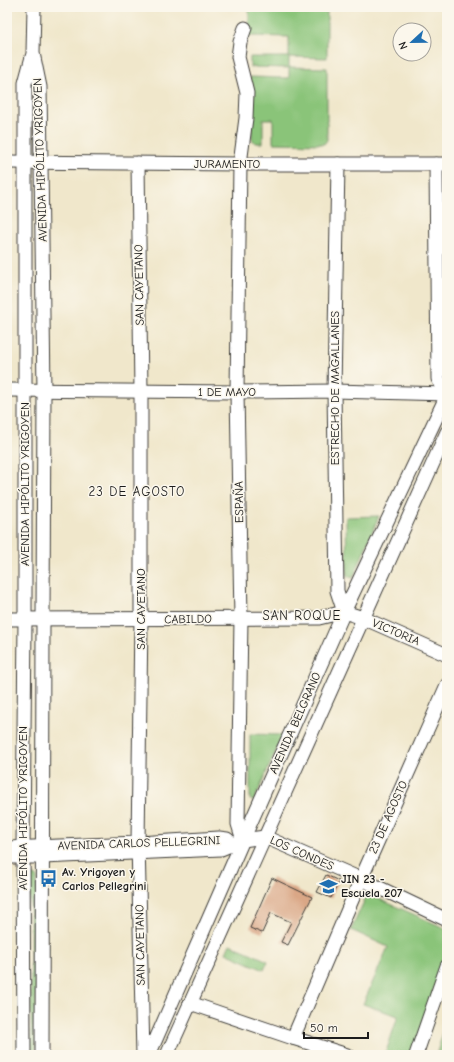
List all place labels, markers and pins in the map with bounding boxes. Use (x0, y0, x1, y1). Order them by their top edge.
place label: Av. Yrigoyen y Carlos Pellegrini (62, 865, 146, 893)
bus stop icon: Av. Yrigoyen y Carlos Pellegrini (39, 869, 59, 889)
place label: JIN 23 - Escuela 207 (341, 872, 403, 900)
school or university icon: JIN 23 - Escuela 207 (318, 876, 338, 896)

